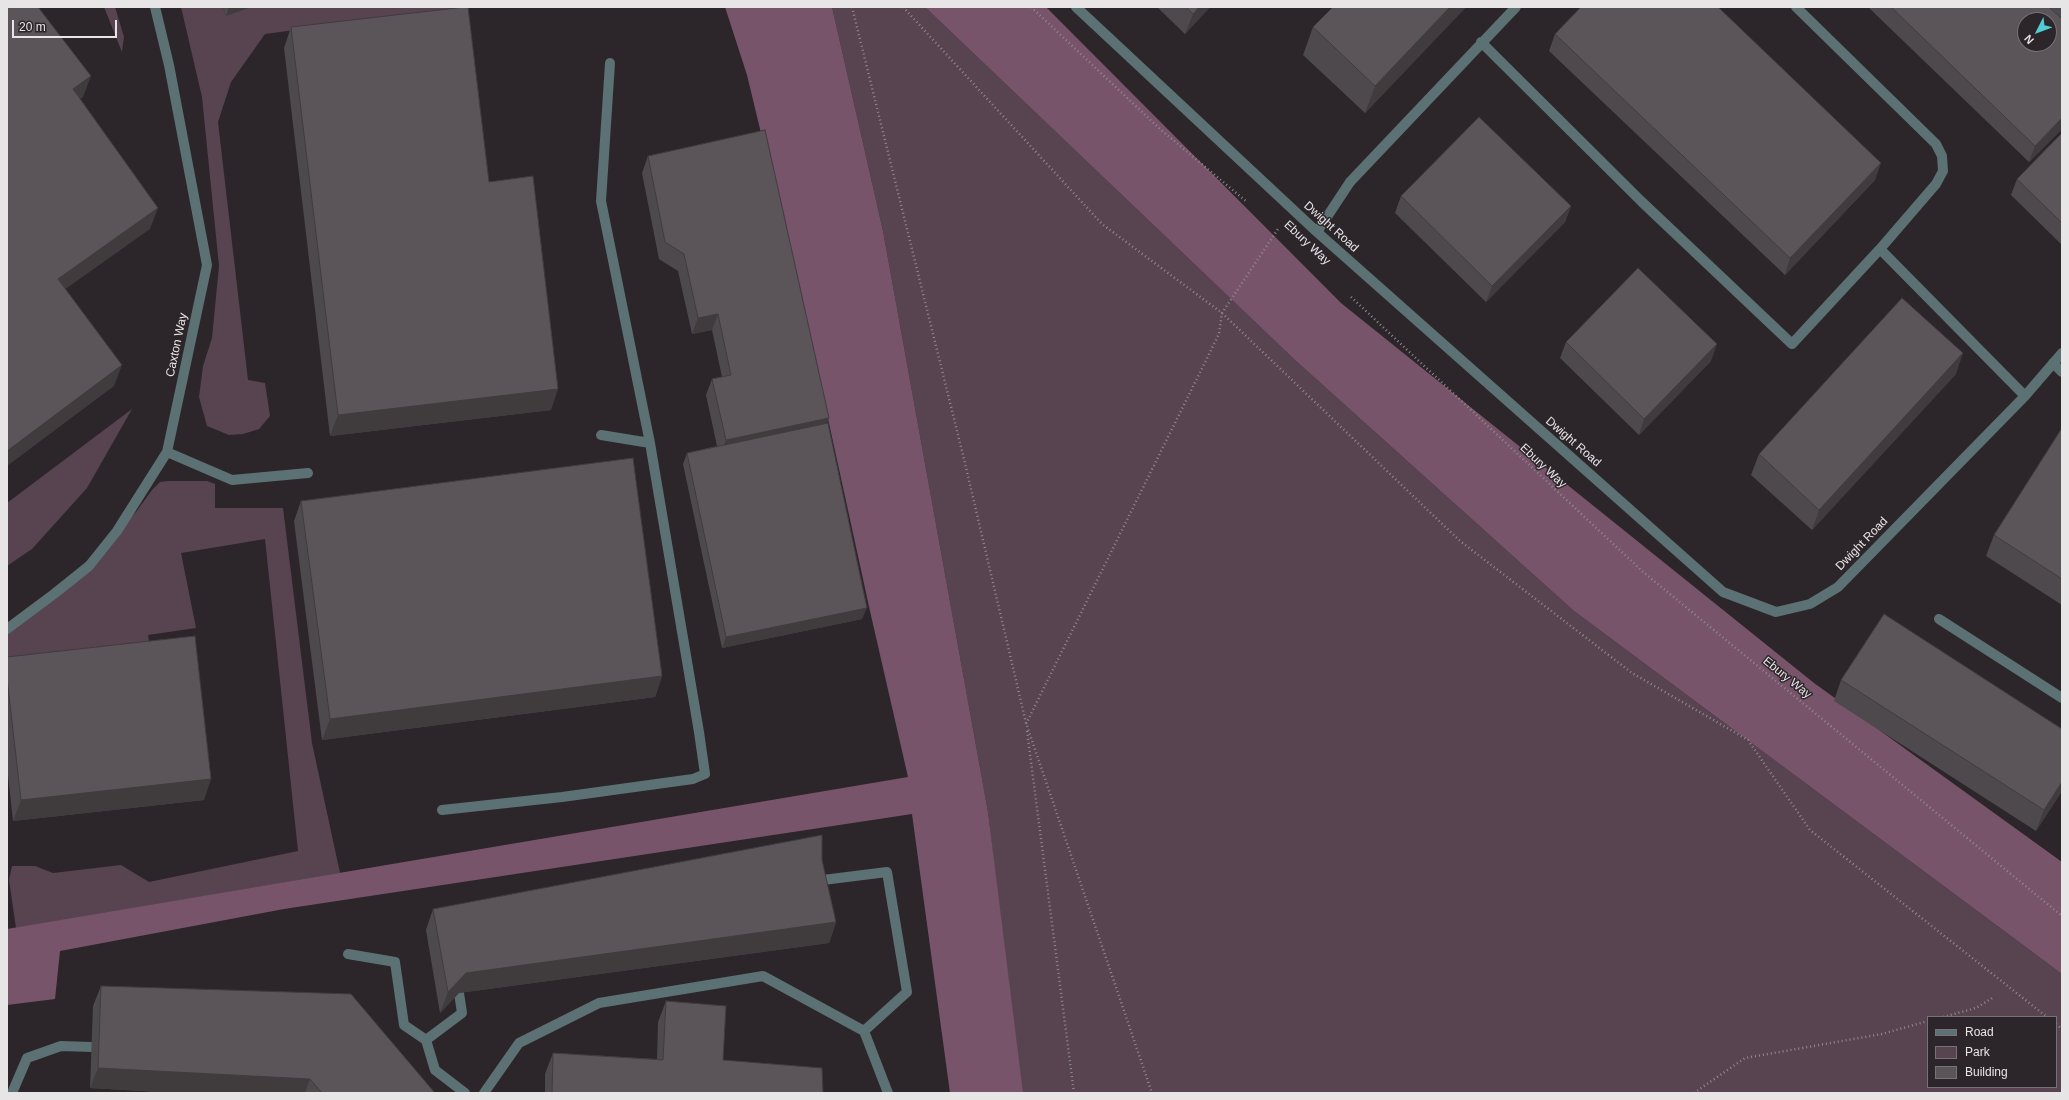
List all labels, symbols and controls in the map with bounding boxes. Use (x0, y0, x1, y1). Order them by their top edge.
scale bar (14, 12, 119, 38)
north arrow (2017, 12, 2057, 52)
text: 20 m (19, 20, 46, 34)
text: N (2022, 32, 2036, 46)
street label: Dwight Road (1301, 199, 1361, 255)
street label: Ebury Way (1281, 218, 1333, 268)
street label: Caxton Way (163, 312, 191, 378)
street label: Dwight Road (1542, 414, 1604, 470)
street label: Ebury Way (1517, 441, 1569, 491)
street label: Dwight Road (1833, 514, 1891, 574)
street label: Ebury Way (1760, 654, 1814, 702)
legend (1927, 1016, 2057, 1088)
text: Road (1965, 1025, 1994, 1039)
text: Park (1965, 1045, 1990, 1059)
text: Building (1965, 1065, 2008, 1079)

